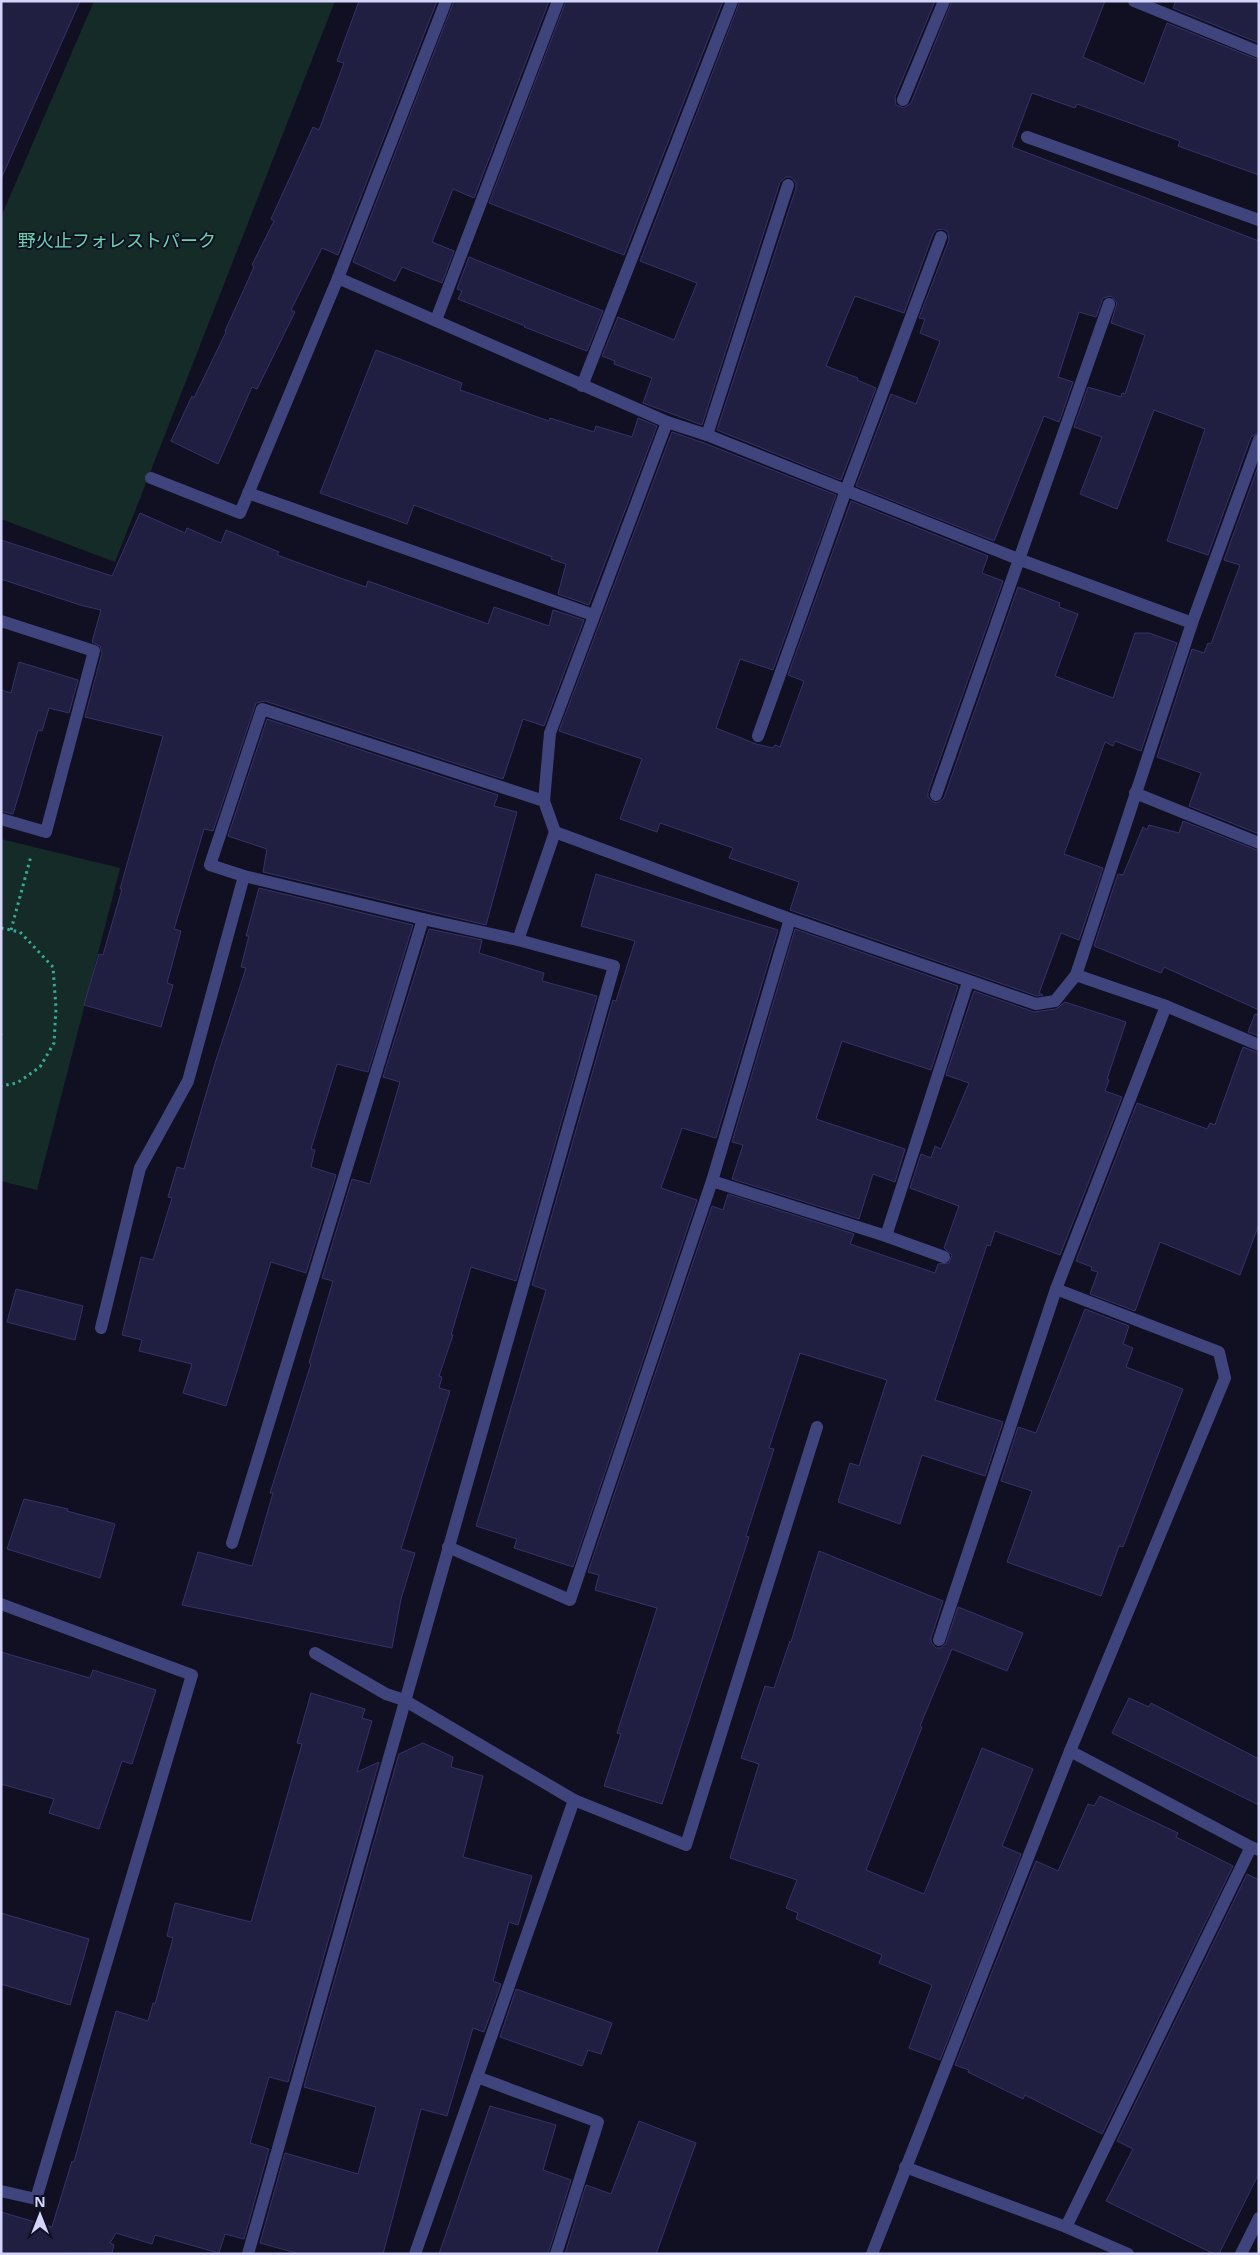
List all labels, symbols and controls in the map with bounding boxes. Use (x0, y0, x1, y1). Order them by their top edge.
park label: 野火止フォレストパーク (18, 228, 216, 252)
north arrow (15, 2190, 65, 2240)
text: N (34, 2192, 46, 2211)

